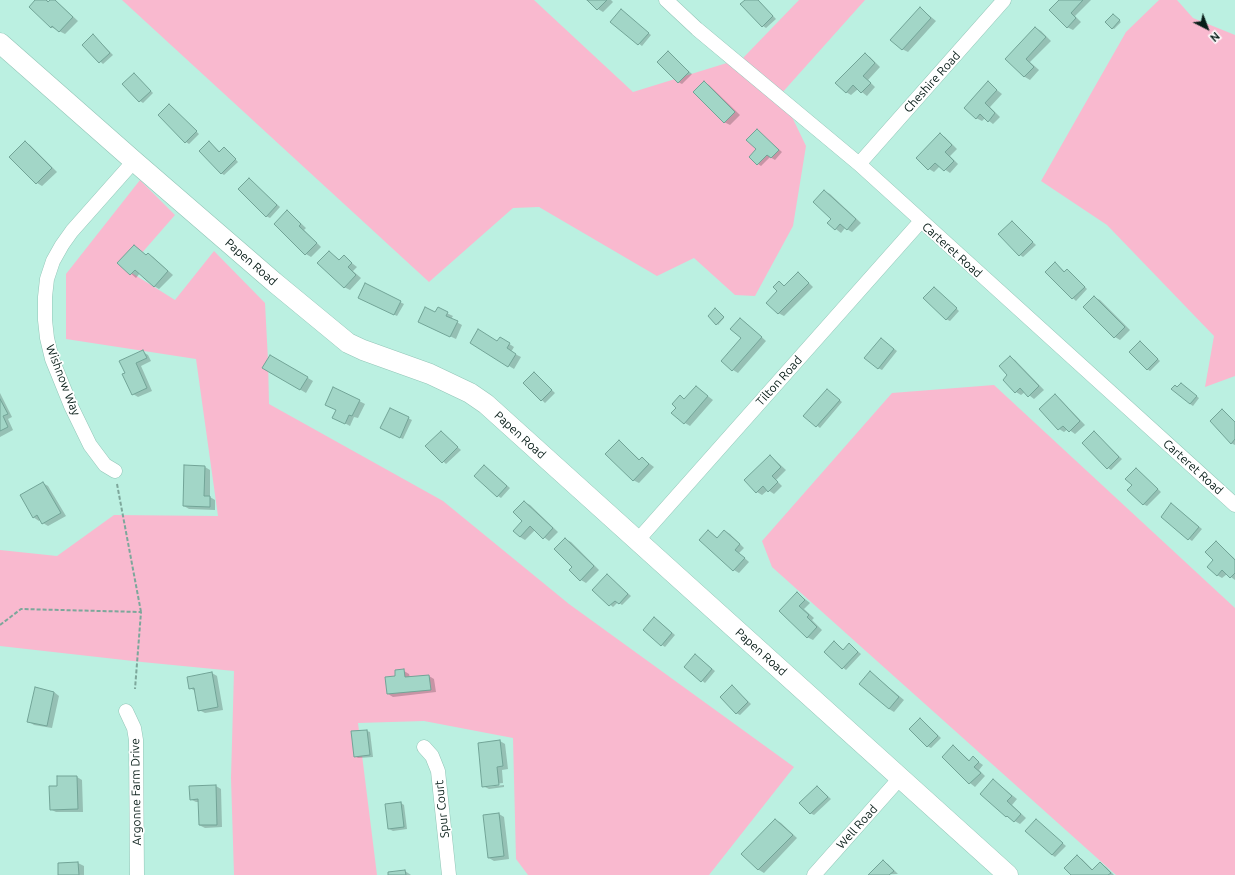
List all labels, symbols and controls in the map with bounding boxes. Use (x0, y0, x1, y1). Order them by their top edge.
north arrow (1187, 8, 1227, 48)
text: N (1208, 30, 1222, 44)
street label: Cheshire Road (901, 48, 963, 116)
street label: Carteret Road (919, 219, 985, 281)
street label: Papen Road (222, 236, 280, 288)
street label: Wishnow Way (43, 342, 83, 418)
street label: Tilton Road (753, 353, 805, 409)
street label: Papen Road (491, 408, 549, 462)
street label: Carteret Road (1160, 436, 1226, 498)
street label: Papen Road (732, 625, 790, 679)
street label: Argonne Farm Drive (128, 738, 144, 846)
street label: Spur Court (432, 779, 452, 839)
street label: Well Road (834, 802, 880, 852)

